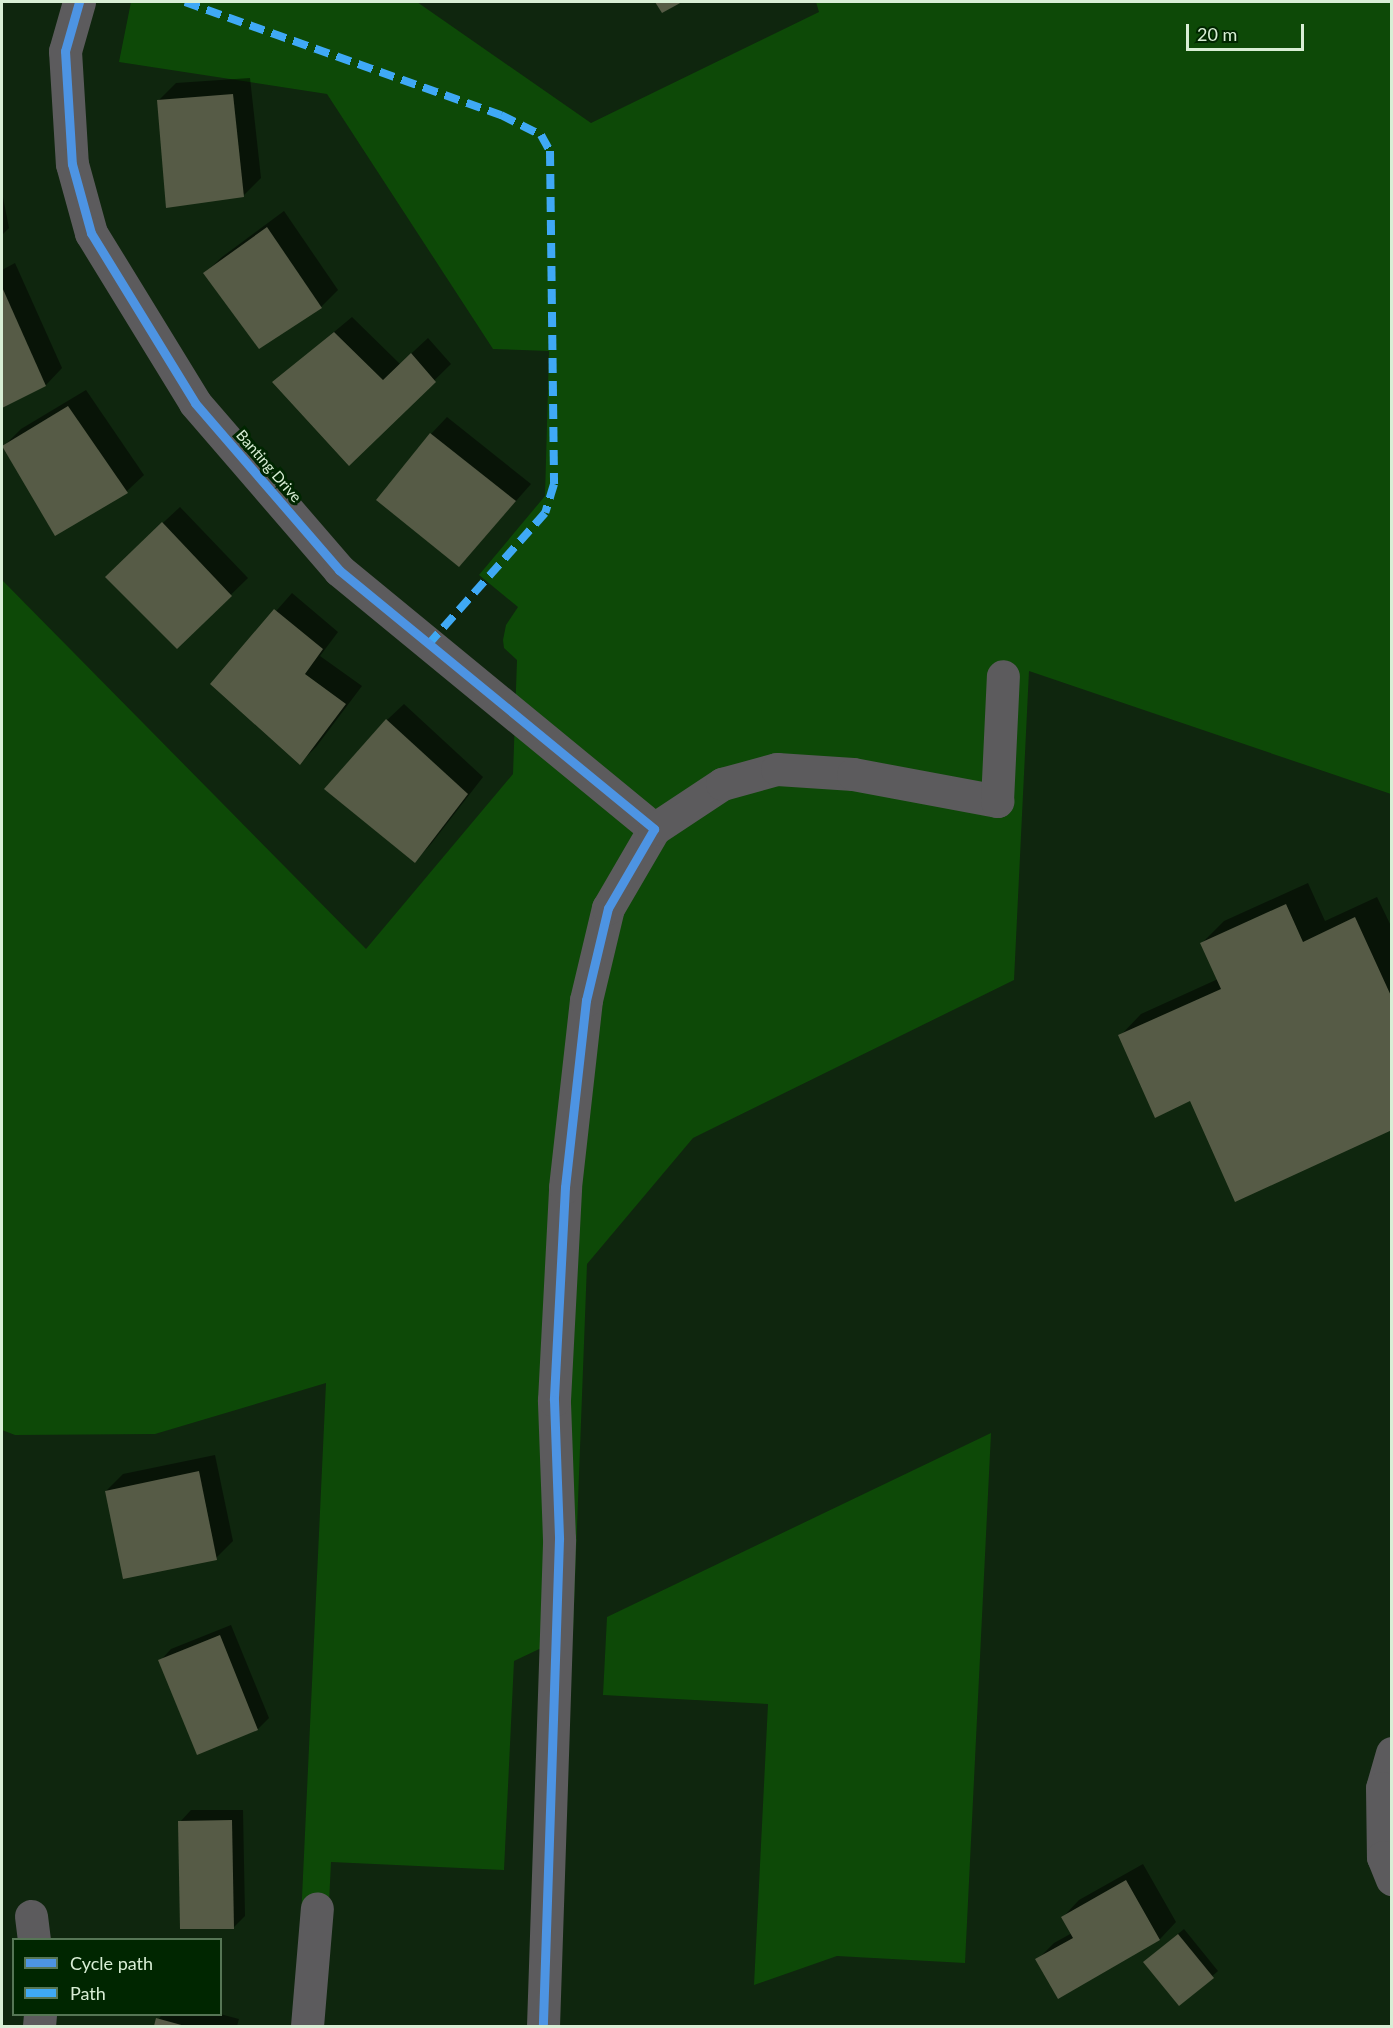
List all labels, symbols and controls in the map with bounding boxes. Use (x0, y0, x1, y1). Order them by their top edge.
scale bar (1189, 12, 1308, 50)
text: 20 m (1197, 23, 1237, 45)
street label: Banting Drive (233, 426, 305, 506)
legend (12, 1938, 222, 2016)
text: Cycle path (70, 1952, 153, 1974)
text: Path (70, 1982, 106, 2004)

